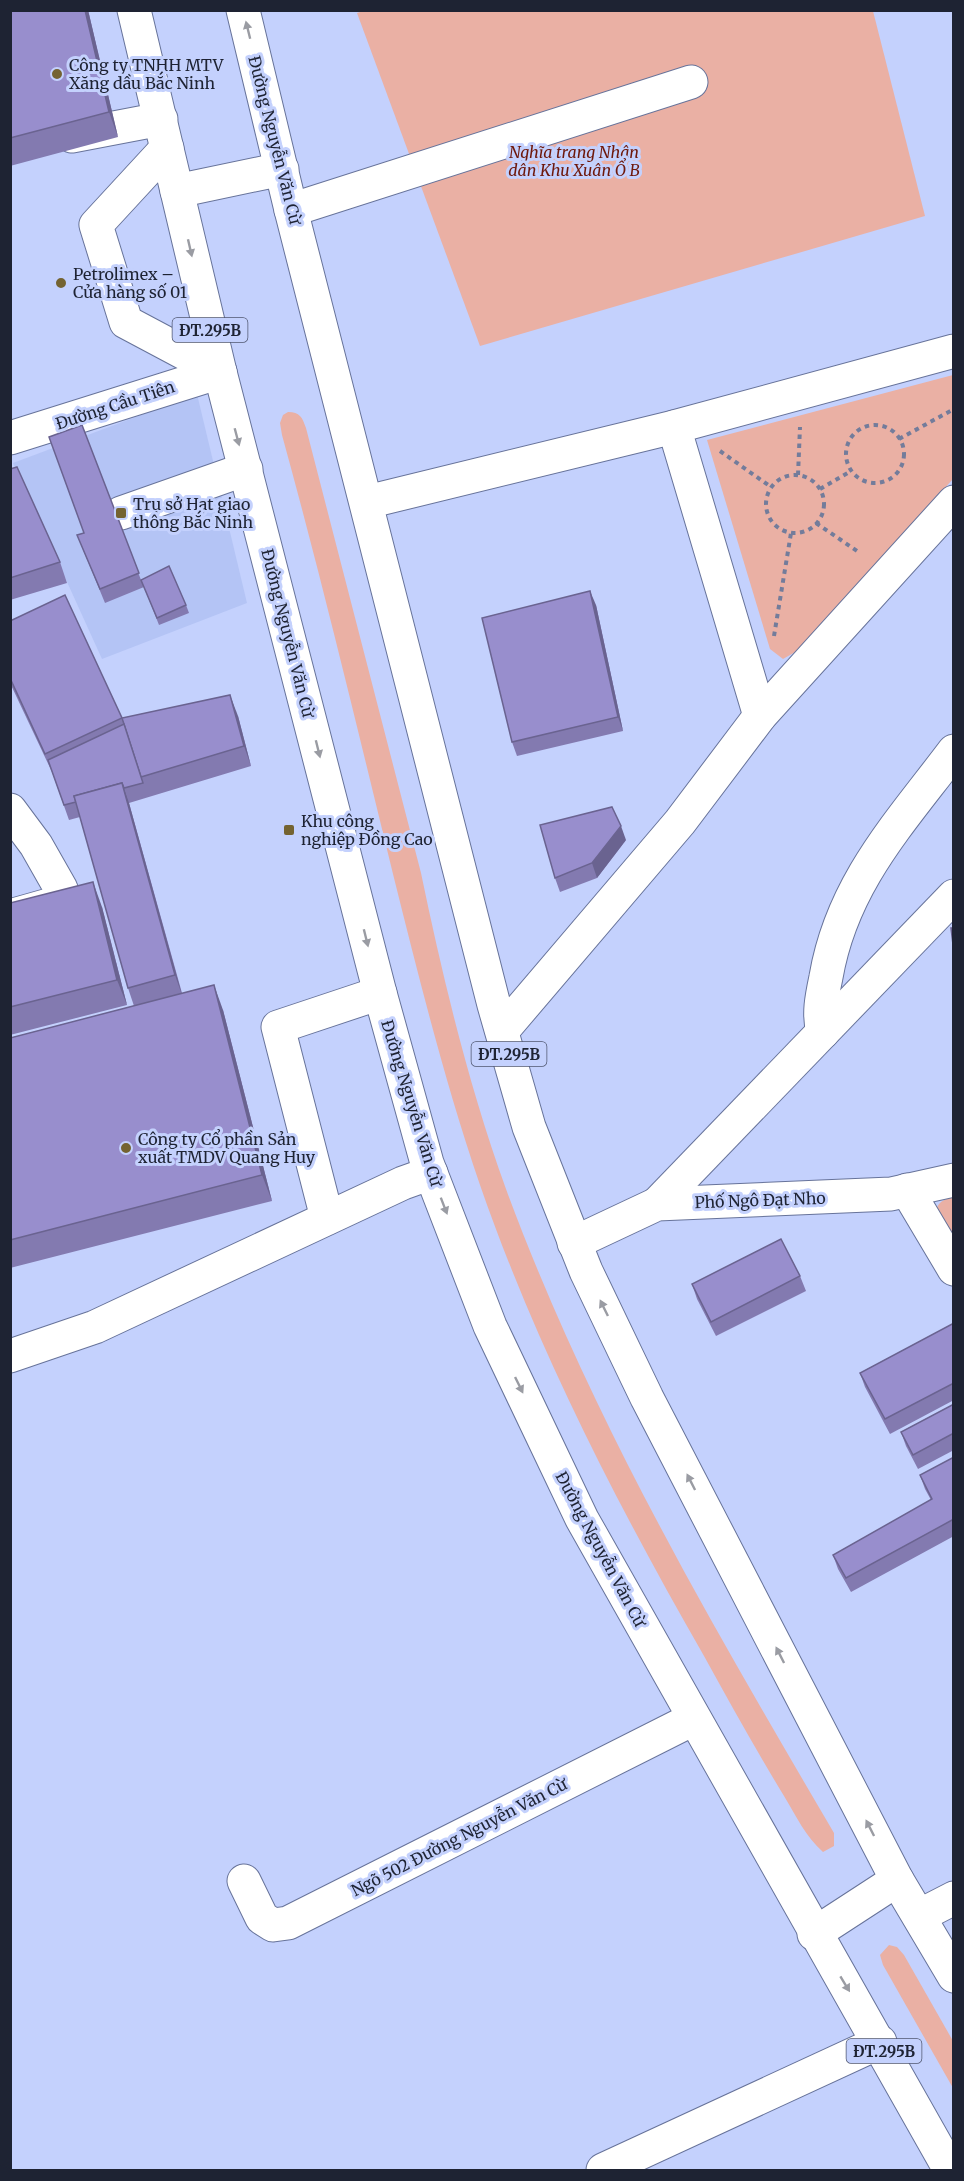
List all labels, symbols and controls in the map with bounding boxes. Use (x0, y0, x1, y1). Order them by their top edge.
one-way arrow (243, 21, 253, 39)
street label: Đường Nguyễn Văn Cừ (244, 54, 306, 228)
place label: Công ty TNHH MTV Xăng dầu Bắc Ninh (69, 55, 224, 93)
marker: Công ty TNHH MTV Xăng dầu Bắc Ninh (50, 67, 64, 81)
park label: Nghĩa trang Nhân dân Khu Xuân Ổ B (508, 142, 640, 180)
one-way arrow (186, 238, 196, 257)
place label: Petrolimex – Cửa hàng số 01 (73, 264, 187, 302)
marker: Petrolimex – Cửa hàng số 01 (54, 276, 68, 290)
road number: ĐT.295B (172, 318, 248, 342)
street label: Đường Cầu Tiên (53, 376, 177, 434)
one-way arrow (233, 428, 243, 446)
place label: Trụ sở Hạt giao thông Bắc Ninh (133, 494, 253, 532)
marker: Trụ sở Hạt giao thông Bắc Ninh (114, 506, 128, 520)
street label: Đường Nguyễn Văn Cừ (257, 547, 319, 721)
one-way arrow (313, 740, 323, 758)
place label: Khu công nghiệp Đồng Cao (301, 811, 433, 849)
marker: Khu công nghiệp Đồng Cao (282, 823, 296, 837)
one-way arrow (362, 929, 371, 947)
street label: Đường Nguyễn Văn Cừ (377, 1017, 447, 1190)
road number: ĐT.295B (472, 1042, 546, 1066)
place label: Công ty Cổ phần Sản xuất TMDV Quang Huy (138, 1129, 316, 1167)
marker: Công ty Cổ phần Sản xuất TMDV Quang Huy (119, 1141, 133, 1155)
street label: Phố Ngô Đạt Nho (694, 1188, 826, 1212)
one-way arrow (439, 1197, 449, 1215)
one-way arrow (599, 1299, 608, 1316)
one-way arrow (514, 1377, 523, 1394)
street label: Đường Nguyễn Văn Cừ (552, 1468, 651, 1632)
one-way arrow (686, 1473, 696, 1491)
one-way arrow (776, 1646, 786, 1664)
street label: Ngõ 502 Đường Nguyễn Văn Cừ (348, 1773, 572, 1900)
one-way arrow (866, 1820, 875, 1837)
one-way arrow (839, 1976, 850, 1992)
road number: ĐT.295B (846, 2039, 922, 2063)

